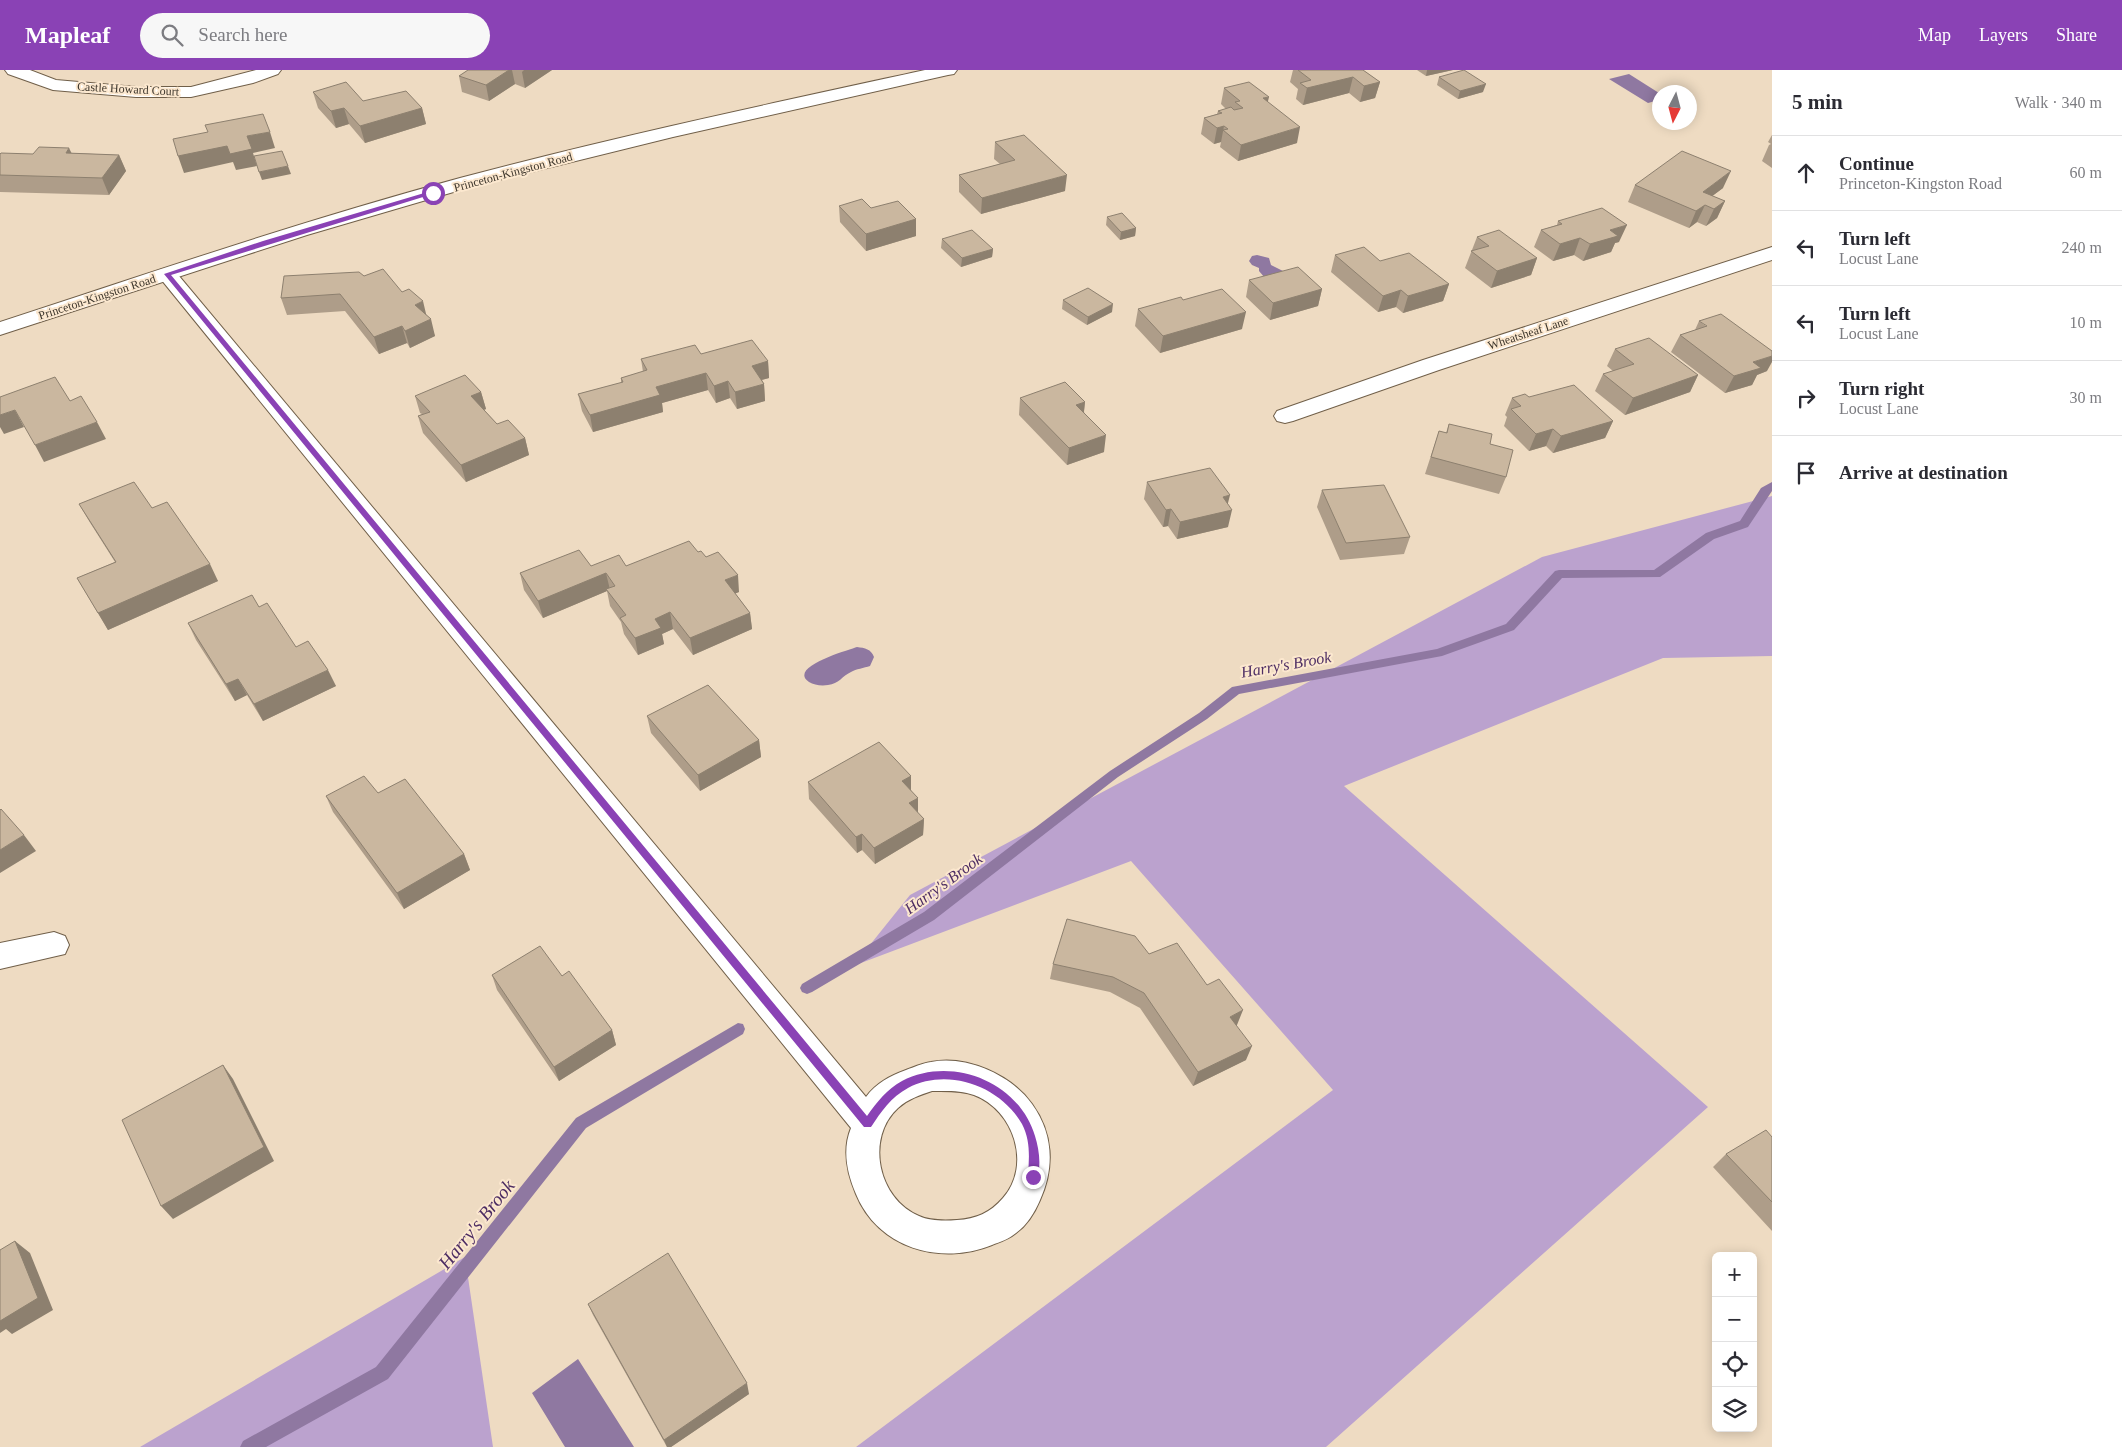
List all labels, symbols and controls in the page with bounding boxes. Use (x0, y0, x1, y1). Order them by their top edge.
search box (140, 13, 490, 58)
icon: search (158, 21, 186, 49)
text: Mapleaf (25, 22, 110, 48)
text: Search here (198, 24, 287, 45)
text: Map (1918, 25, 1951, 45)
text: Layers (1979, 25, 2028, 45)
text: Share (2056, 25, 2097, 45)
street label: Castle Howard Court (77, 79, 180, 99)
north arrow (1652, 85, 1697, 130)
text: 5 min (1792, 90, 1843, 114)
text: Walk · 340 m (2015, 94, 2102, 111)
street label: Princeton-Kingston Road (452, 149, 574, 195)
text: Continue (1839, 153, 1914, 174)
icon: ahead (1792, 159, 1820, 187)
text: 60 m (2070, 164, 2102, 181)
text: Princeton-Kingston Road (1839, 175, 2002, 192)
route start (422, 182, 445, 205)
text: Turn left (1839, 228, 1911, 249)
icon: left (1792, 234, 1820, 262)
text: 240 m (2062, 239, 2102, 256)
text: Locust Lane (1839, 250, 1919, 267)
street label: Princeton-Kingston Road (37, 271, 157, 323)
text: Turn left (1839, 303, 1911, 324)
icon: left (1792, 309, 1820, 337)
street label: Wheatsheaf Lane (1486, 313, 1570, 353)
text: 10 m (2070, 314, 2102, 331)
text: Locust Lane (1839, 325, 1919, 342)
text: Turn right (1839, 378, 1924, 399)
icon: right (1792, 384, 1820, 412)
text: 30 m (2070, 389, 2102, 406)
text: Locust Lane (1839, 400, 1919, 417)
icon: arrive (1792, 459, 1820, 487)
text: Arrive at destination (1839, 462, 2008, 483)
water label: Harry's Brook (1239, 648, 1334, 682)
water label: Harry's Brook (901, 849, 987, 919)
route end (1022, 1166, 1045, 1189)
water label: Harry's Brook (433, 1175, 519, 1274)
map controls (1712, 1252, 1757, 1432)
button: + (1712, 1252, 1757, 1297)
button: − (1712, 1297, 1757, 1342)
button: locate (1712, 1342, 1757, 1387)
button: layers (1712, 1387, 1757, 1432)

